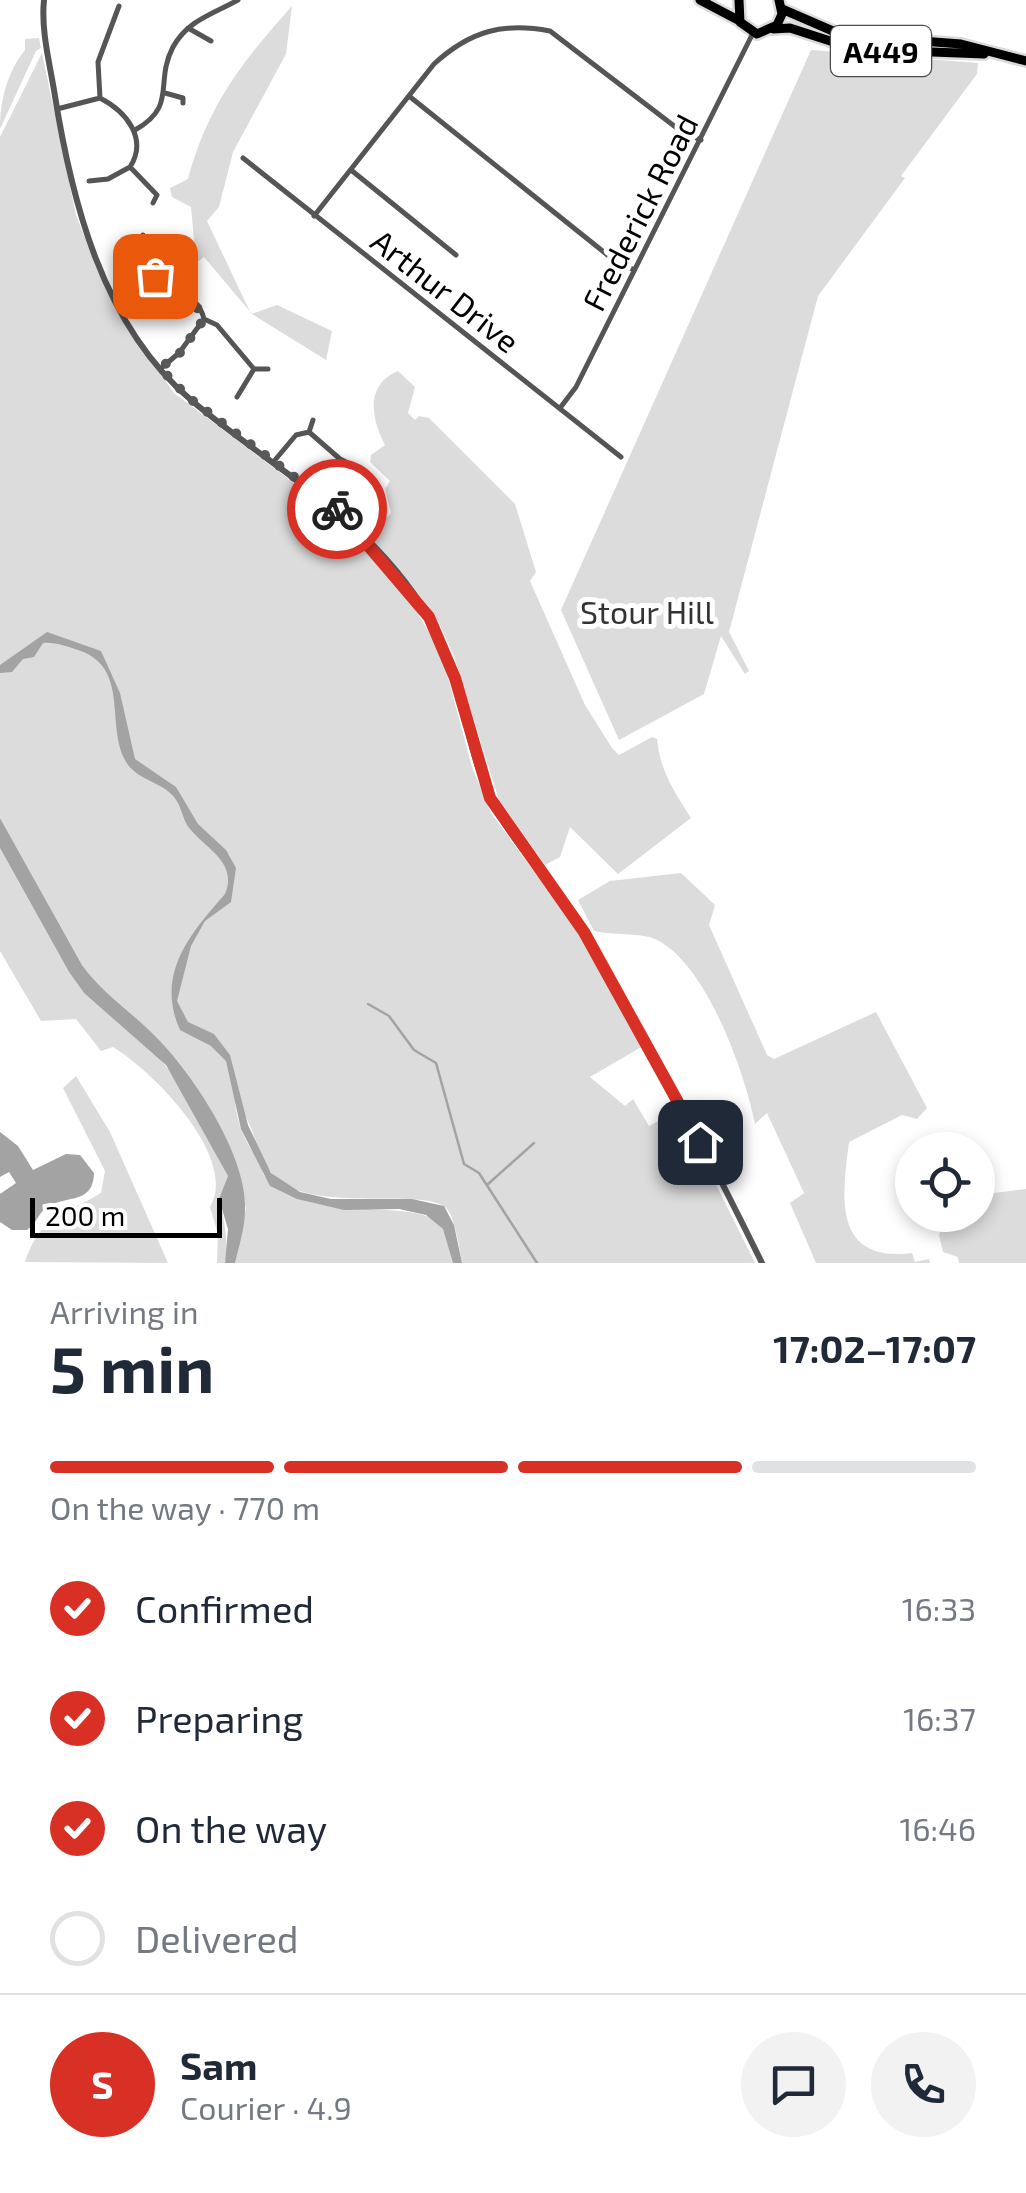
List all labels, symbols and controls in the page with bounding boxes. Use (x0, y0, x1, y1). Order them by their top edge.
road number: A449 (831, 26, 931, 76)
street label: Frederick Road (573, 108, 705, 316)
street label: Arthur Drive (365, 221, 527, 359)
pin (113, 234, 198, 319)
icon: bag (128, 249, 183, 304)
courier (287, 459, 387, 559)
icon: bike (310, 482, 365, 537)
park label: Stour Hill (580, 592, 714, 630)
pin (658, 1100, 743, 1185)
icon: home (673, 1115, 728, 1170)
map controls (895, 1132, 995, 1232)
button: locate (895, 1132, 995, 1232)
scale bar (30, 1193, 222, 1238)
text: 200 m (45, 1198, 125, 1232)
text: Arriving in (50, 1292, 199, 1330)
text: 17:02–17:07 (773, 1325, 976, 1371)
text: 5 min (50, 1328, 214, 1406)
text: On the way · 770 m (50, 1488, 320, 1526)
icon: check (50, 1581, 105, 1636)
text: Confirmed (135, 1585, 314, 1631)
text: 16:33 (902, 1589, 976, 1627)
icon: check (50, 1691, 105, 1746)
text: Preparing (135, 1695, 303, 1741)
text: 16:37 (903, 1699, 976, 1737)
icon: check (50, 1801, 105, 1856)
text: On the way (135, 1805, 327, 1851)
text: 16:46 (899, 1809, 976, 1847)
text: Delivered (135, 1915, 299, 1961)
button: chat (741, 2032, 846, 2137)
button: phone (871, 2032, 976, 2137)
text: Sam (180, 2042, 257, 2088)
text: S (91, 2061, 114, 2107)
text: Courier · 4.9 (180, 2088, 352, 2126)

